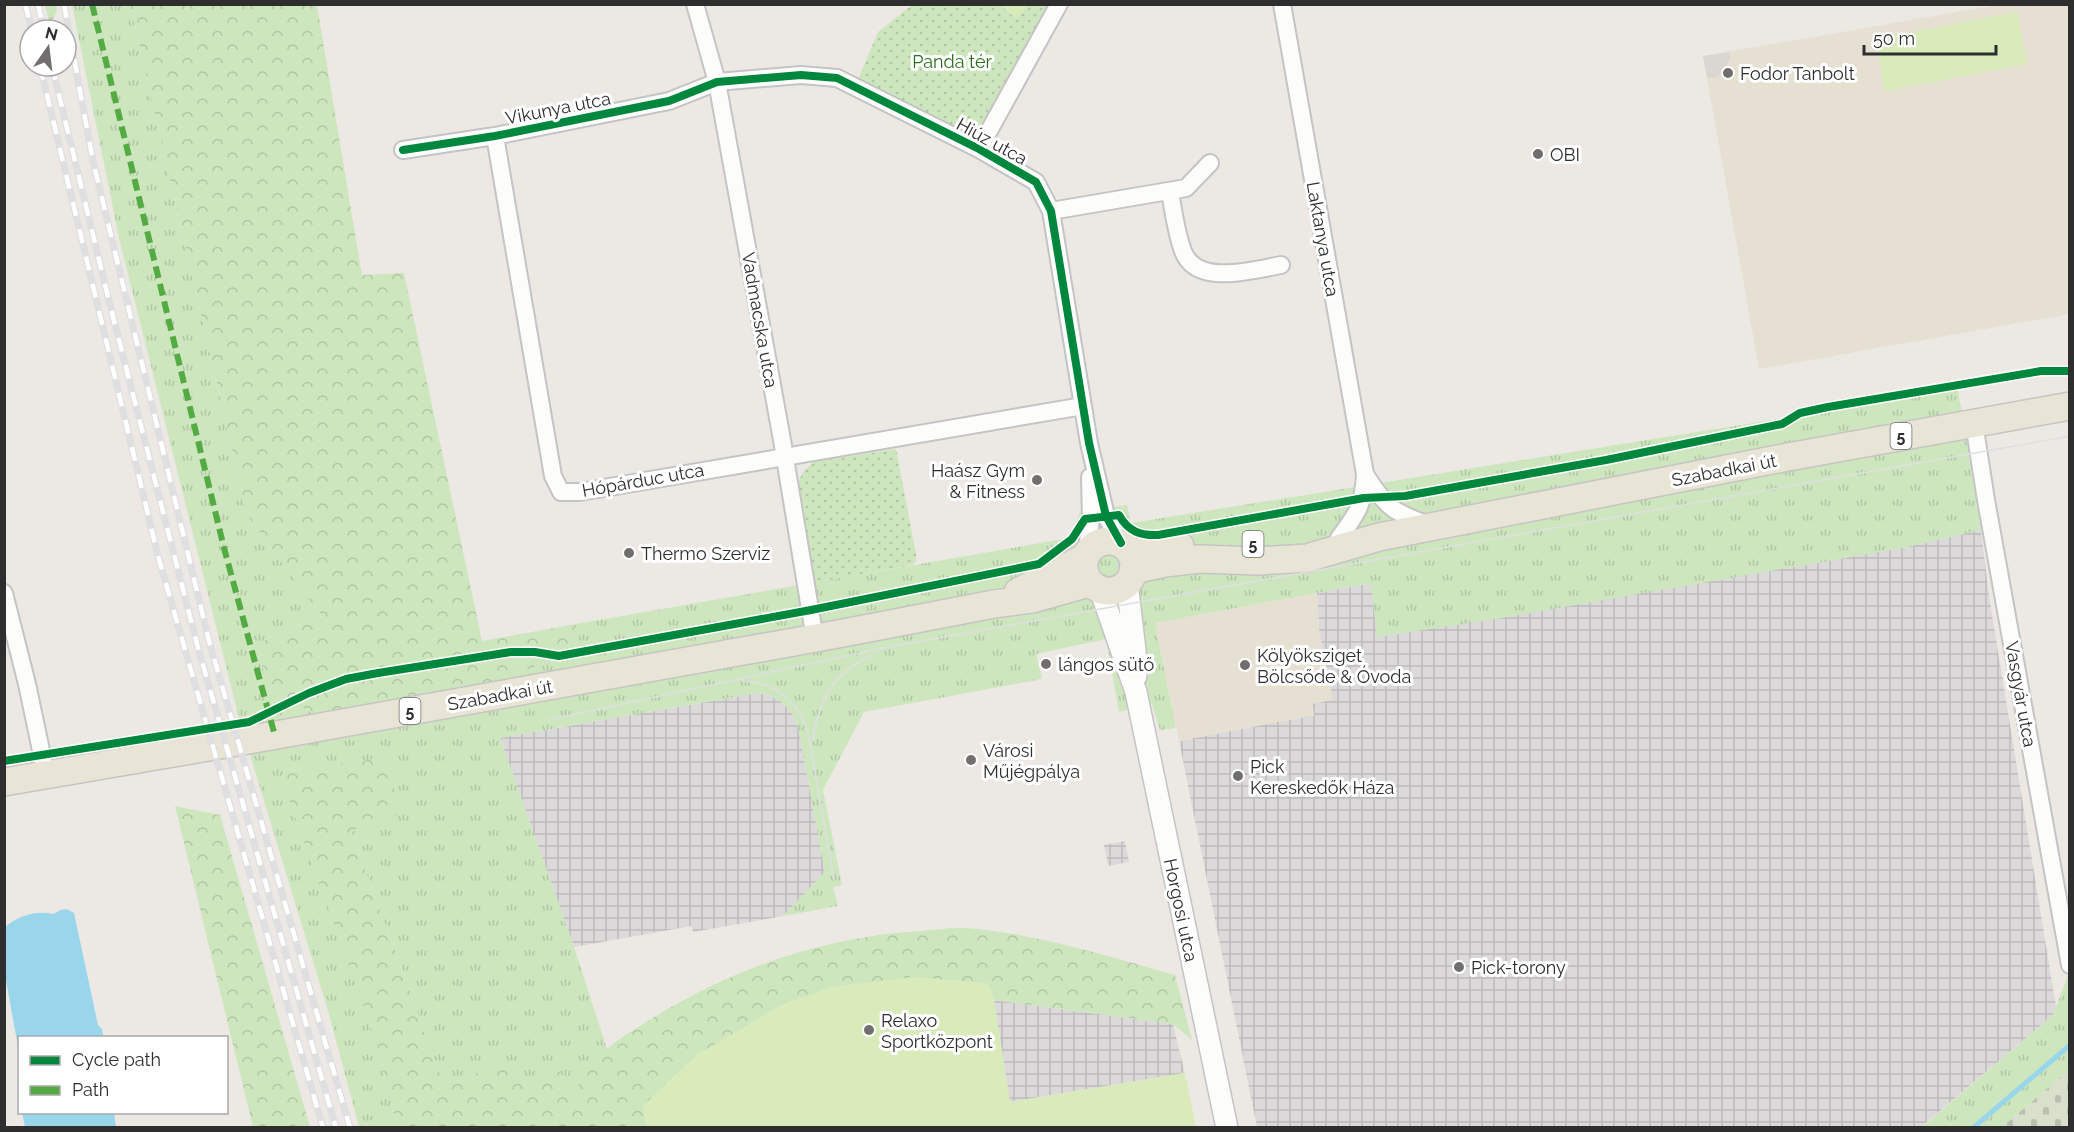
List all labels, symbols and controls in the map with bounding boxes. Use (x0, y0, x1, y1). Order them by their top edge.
north arrow (18, 18, 78, 78)
scale bar (1864, 18, 1996, 56)
text: N (43, 23, 60, 45)
text: 50 m (1873, 28, 1915, 49)
park label: Panda tér (912, 51, 993, 72)
place label: Fodor Tanbolt (1740, 63, 1855, 84)
marker: Fodor Tanbolt (1721, 66, 1735, 80)
street label: Vikunya utca (504, 87, 612, 129)
street label: Hiúz utca (953, 113, 1031, 169)
place label: OBI (1550, 144, 1580, 165)
marker: OBI (1531, 147, 1545, 161)
street label: Laktanya utca (1303, 180, 1343, 298)
street label: Vadmacska utca (738, 251, 782, 389)
road number: 5 (1890, 423, 1912, 449)
street label: Szabadkai út (1670, 450, 1778, 490)
street label: Hópárduc utca (580, 459, 706, 501)
place label: Haász Gym & Fitness (931, 460, 1025, 502)
marker: Haász Gym & Fitness (1030, 473, 1044, 487)
road number: 5 (1242, 531, 1264, 557)
place label: Thermo Szerviz (641, 543, 770, 564)
marker: Thermo Szerviz (622, 546, 636, 560)
street label: Vasgyár utca (2001, 639, 2041, 749)
place label: Kölyöksziget Bölcsőde & Óvoda (1257, 645, 1411, 687)
place label: lángos sütő (1058, 654, 1155, 675)
marker: lángos sütő (1039, 657, 1053, 671)
marker: Kölyöksziget Bölcsőde & Óvoda (1238, 658, 1252, 672)
street label: Szabadkai út (446, 675, 554, 715)
road number: 5 (400, 698, 420, 724)
place label: Városi Műjégpálya (983, 740, 1080, 782)
marker: Városi Műjégpálya (964, 753, 978, 767)
place label: Pick Kereskedők Háza (1250, 756, 1394, 798)
marker: Pick Kereskedők Háza (1231, 769, 1245, 783)
street label: Horgosi utca (1160, 856, 1202, 964)
place label: Pick-torony (1471, 957, 1566, 978)
marker: Pick-torony (1452, 960, 1466, 974)
place label: Relaxo Sportközpont (881, 1010, 993, 1052)
marker: Relaxo Sportközpont (862, 1023, 876, 1037)
legend (18, 1036, 228, 1114)
text: Cycle path (72, 1049, 161, 1070)
text: Path (72, 1079, 109, 1100)

